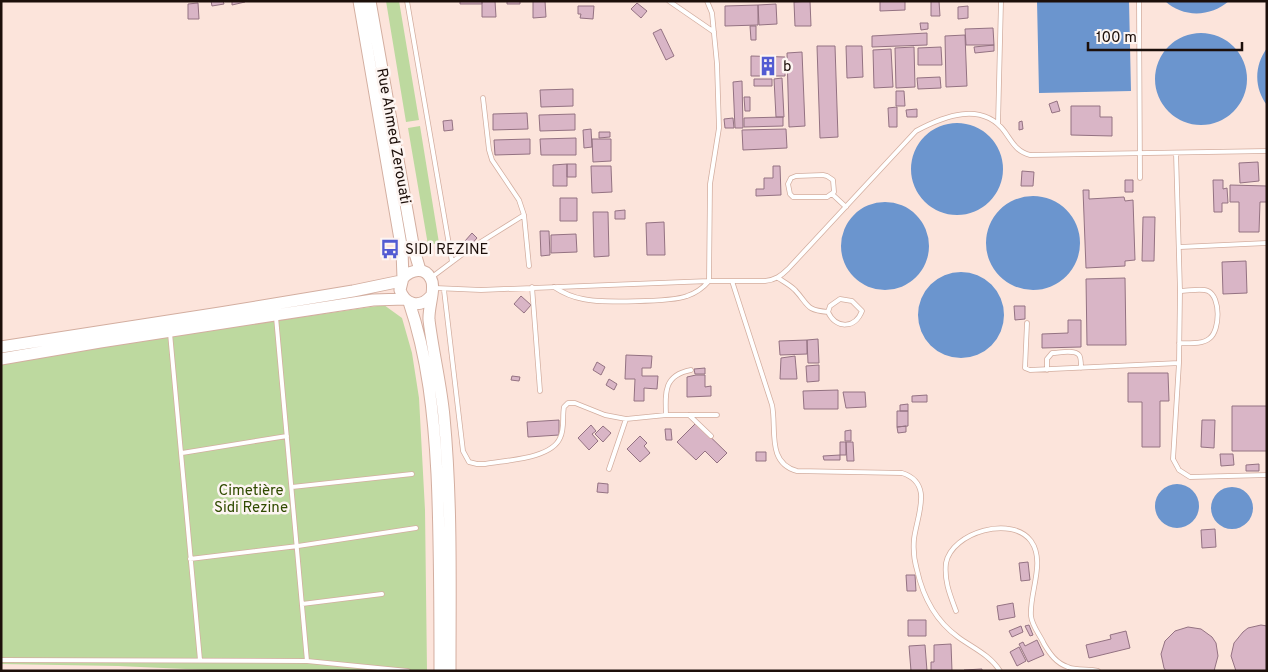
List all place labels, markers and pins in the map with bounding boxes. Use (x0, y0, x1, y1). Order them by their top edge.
building icon: b (757, 55, 779, 77)
place label: b (783, 58, 791, 77)
bus stop icon: SIDI REZINE (379, 238, 401, 260)
place label: SIDI REZINE (405, 241, 489, 260)

